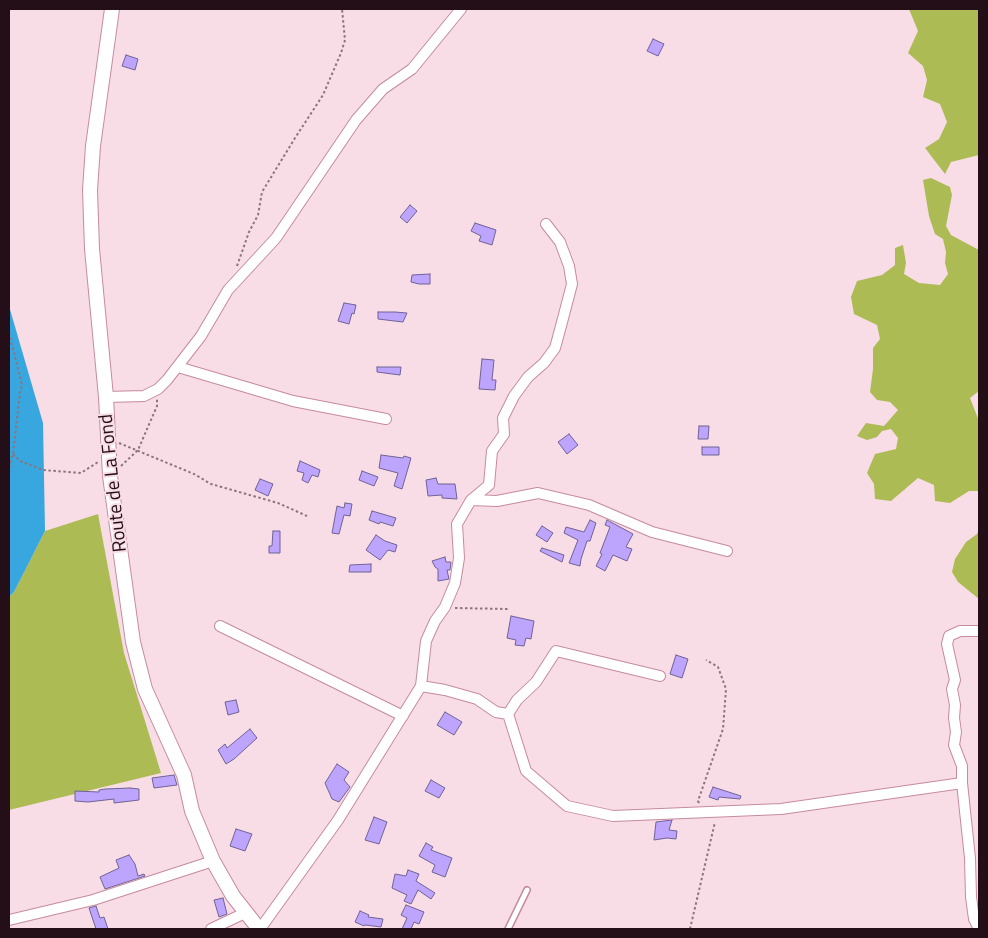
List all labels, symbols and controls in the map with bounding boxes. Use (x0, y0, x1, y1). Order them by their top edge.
street label: Route de La Fond (95, 413, 133, 553)

